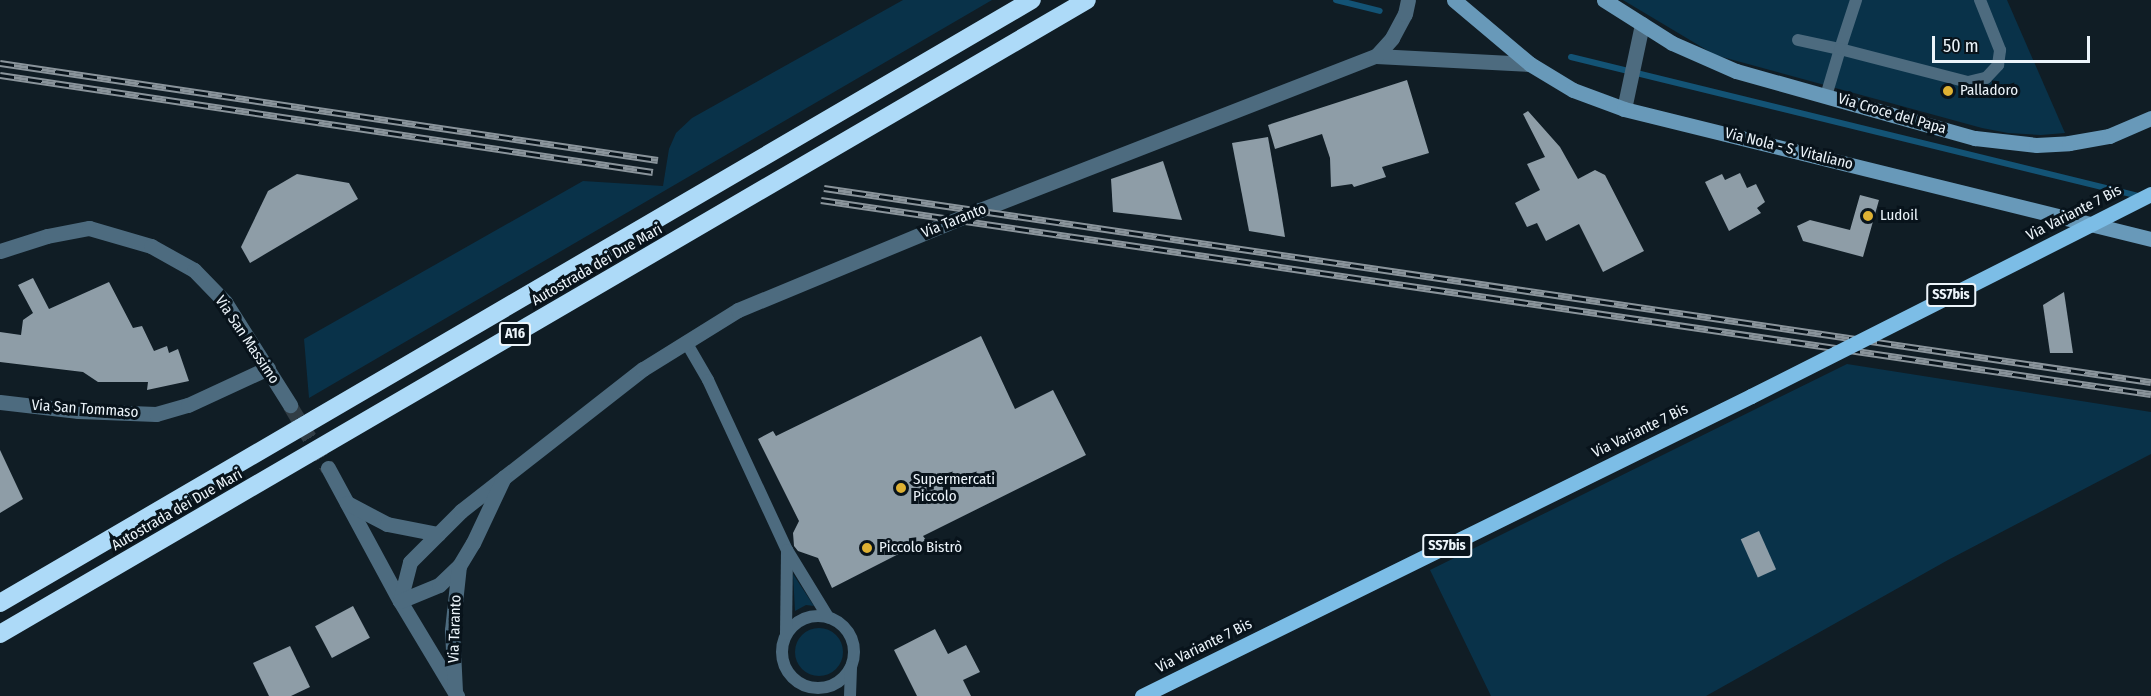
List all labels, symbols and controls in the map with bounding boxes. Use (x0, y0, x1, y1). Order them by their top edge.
scale bar (1935, 24, 2092, 62)
text: 50 m (1943, 35, 1979, 57)
place label: Palladoro (1960, 82, 2018, 100)
marker: Palladoro (1941, 84, 1955, 98)
street label: Via Croce del Papa (1836, 90, 1948, 138)
street label: Via Nola - S. Vitaliano (1723, 124, 1855, 174)
street label: Via Variante 7 Bis (2023, 181, 2125, 245)
street label: Via Taranto (919, 200, 989, 242)
place label: Ludoil (1880, 207, 1918, 225)
marker: Ludoil (1861, 209, 1875, 223)
street label: Autostrada dei Due Mari (528, 220, 666, 310)
road number: SS7bis (1926, 284, 1976, 306)
street label: Via San Massimo (211, 293, 283, 387)
road number: A16 (498, 323, 532, 345)
street label: Via San Tommaso (31, 396, 139, 422)
street label: Via Variante 7 Bis (1589, 400, 1691, 462)
street label: Autostrada dei Due Mari (108, 465, 246, 555)
place label: Supermercati Piccolo (913, 470, 995, 505)
marker: Supermercati Piccolo (894, 481, 908, 495)
road number: SS7bis (1422, 535, 1472, 557)
place label: Piccolo Bistrò (879, 539, 962, 557)
marker: Piccolo Bistrò (860, 541, 874, 555)
street label: Via Taranto (445, 594, 465, 664)
street label: Via Variante 7 Bis (1153, 615, 1255, 677)

